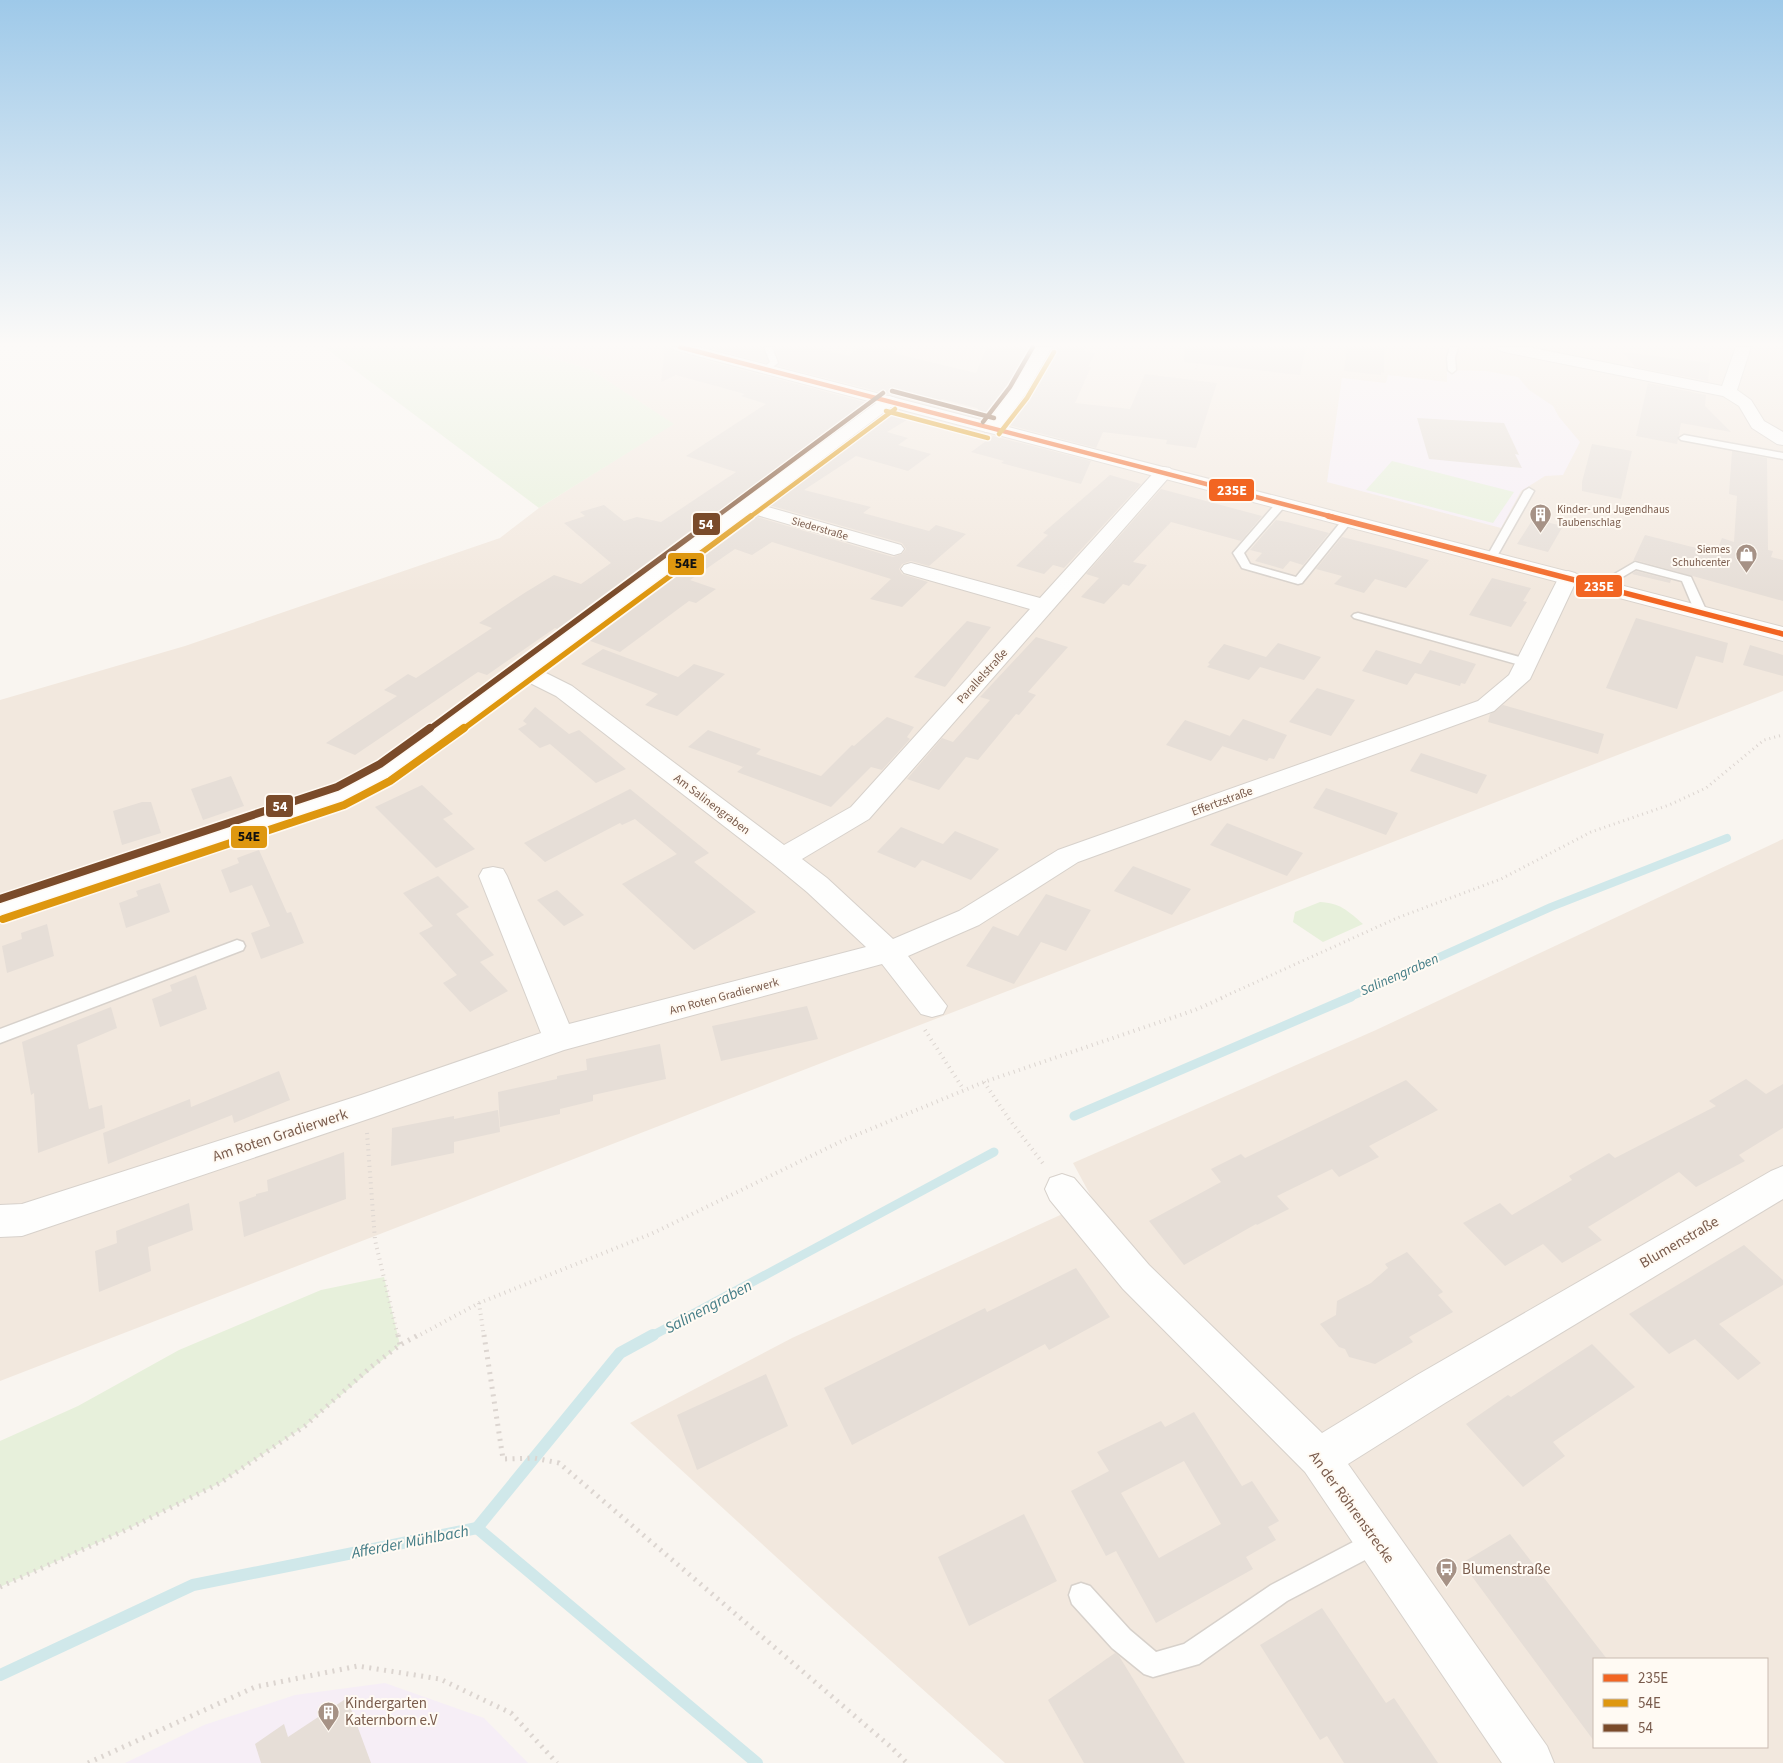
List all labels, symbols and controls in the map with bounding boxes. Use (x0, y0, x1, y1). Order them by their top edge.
line badge: 235E (1208, 478, 1255, 502)
text: 235E (1217, 481, 1247, 501)
place label: Kinder- und Jugendhaus Taubenschlag (1557, 502, 1670, 530)
building icon: Kinder- und Jugendhaus Taubenschlag (1529, 503, 1553, 534)
line badge: 54 (692, 512, 721, 536)
street label: Siederstraße (790, 513, 851, 544)
text: 54 (699, 515, 714, 535)
place label: Siemes Schuhcenter (1672, 542, 1730, 570)
shop icon: Siemes Schuhcenter (1734, 543, 1758, 574)
line badge: 54E (667, 552, 705, 576)
text: 54E (675, 554, 697, 574)
line badge: 235E (1575, 574, 1623, 598)
text: 235E (1584, 577, 1614, 597)
street label: Parallelstraße (953, 645, 1012, 708)
street label: Am Salinengraben (670, 770, 753, 839)
street label: Effertzstraße (1189, 783, 1255, 820)
line badge: 54 (265, 794, 294, 818)
text: 54 (273, 797, 288, 817)
line badge: 54E (230, 825, 268, 849)
text: 54E (238, 827, 260, 847)
water label: Salinengraben (1357, 949, 1442, 1001)
street label: Am Roten Gradierwerk (668, 974, 781, 1019)
street label: Am Roten Gradierwerk (210, 1104, 351, 1167)
street label: Blumenstraße (1636, 1211, 1723, 1274)
water label: Salinengraben (661, 1275, 756, 1339)
street label: An der Röhrenstrecke (1304, 1447, 1399, 1568)
water label: Afferder Mühlbach (349, 1520, 471, 1564)
bus stop icon: Blumenstraße (1434, 1557, 1458, 1588)
place label: Blumenstraße (1462, 1559, 1550, 1580)
legend (1593, 1658, 1768, 1748)
text: 235E (1638, 1668, 1668, 1689)
place label: Kindergarten Katernborn e.V (345, 1693, 438, 1731)
text: 54E (1638, 1693, 1661, 1714)
building icon: Kindergarten Katernborn e.V (317, 1700, 341, 1731)
text: 54 (1638, 1718, 1653, 1739)

